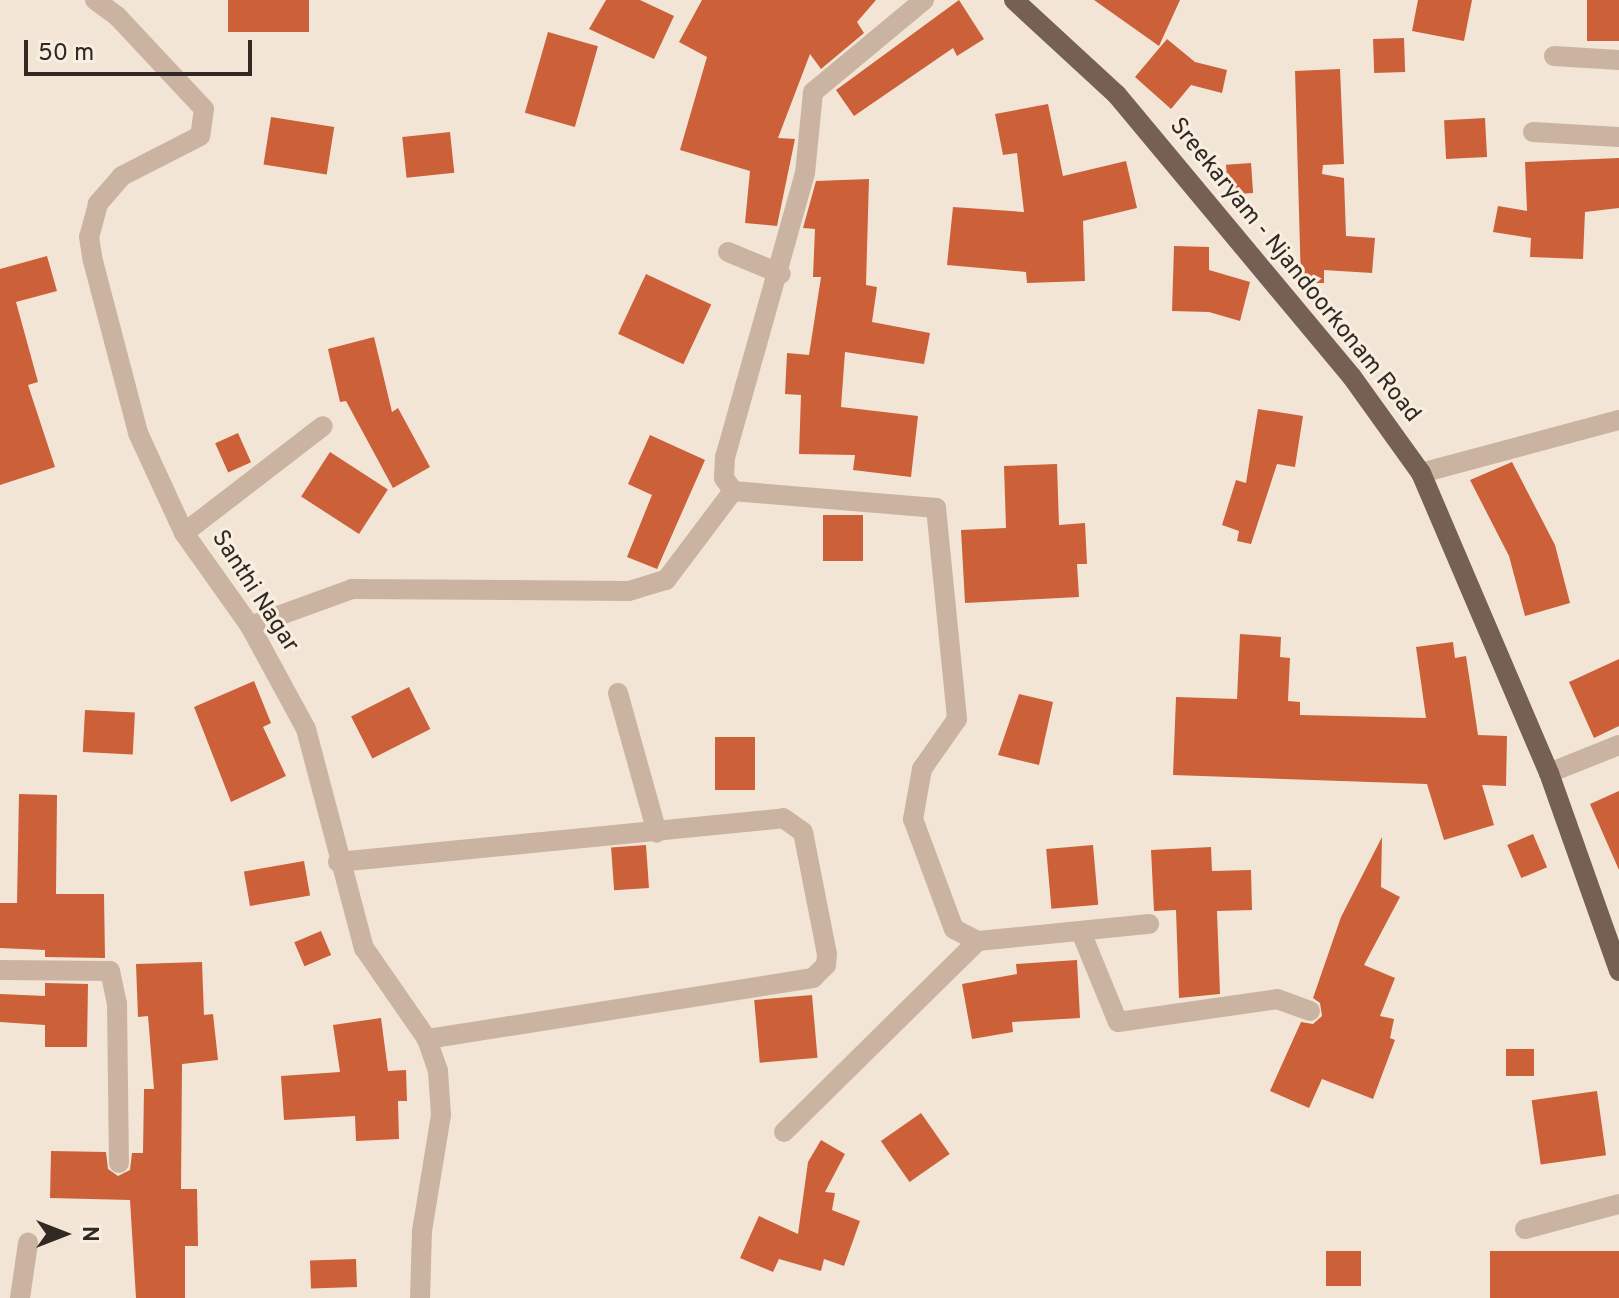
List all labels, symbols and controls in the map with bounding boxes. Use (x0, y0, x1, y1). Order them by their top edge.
scale bar (28, 24, 256, 74)
text: 50 m (38, 39, 94, 69)
street label: Sreekaryam - Njandoorkonam Road (1162, 113, 1426, 429)
street label: Santhi Nagar (204, 526, 304, 658)
north arrow (24, 1194, 104, 1274)
text: N (75, 1226, 102, 1242)

